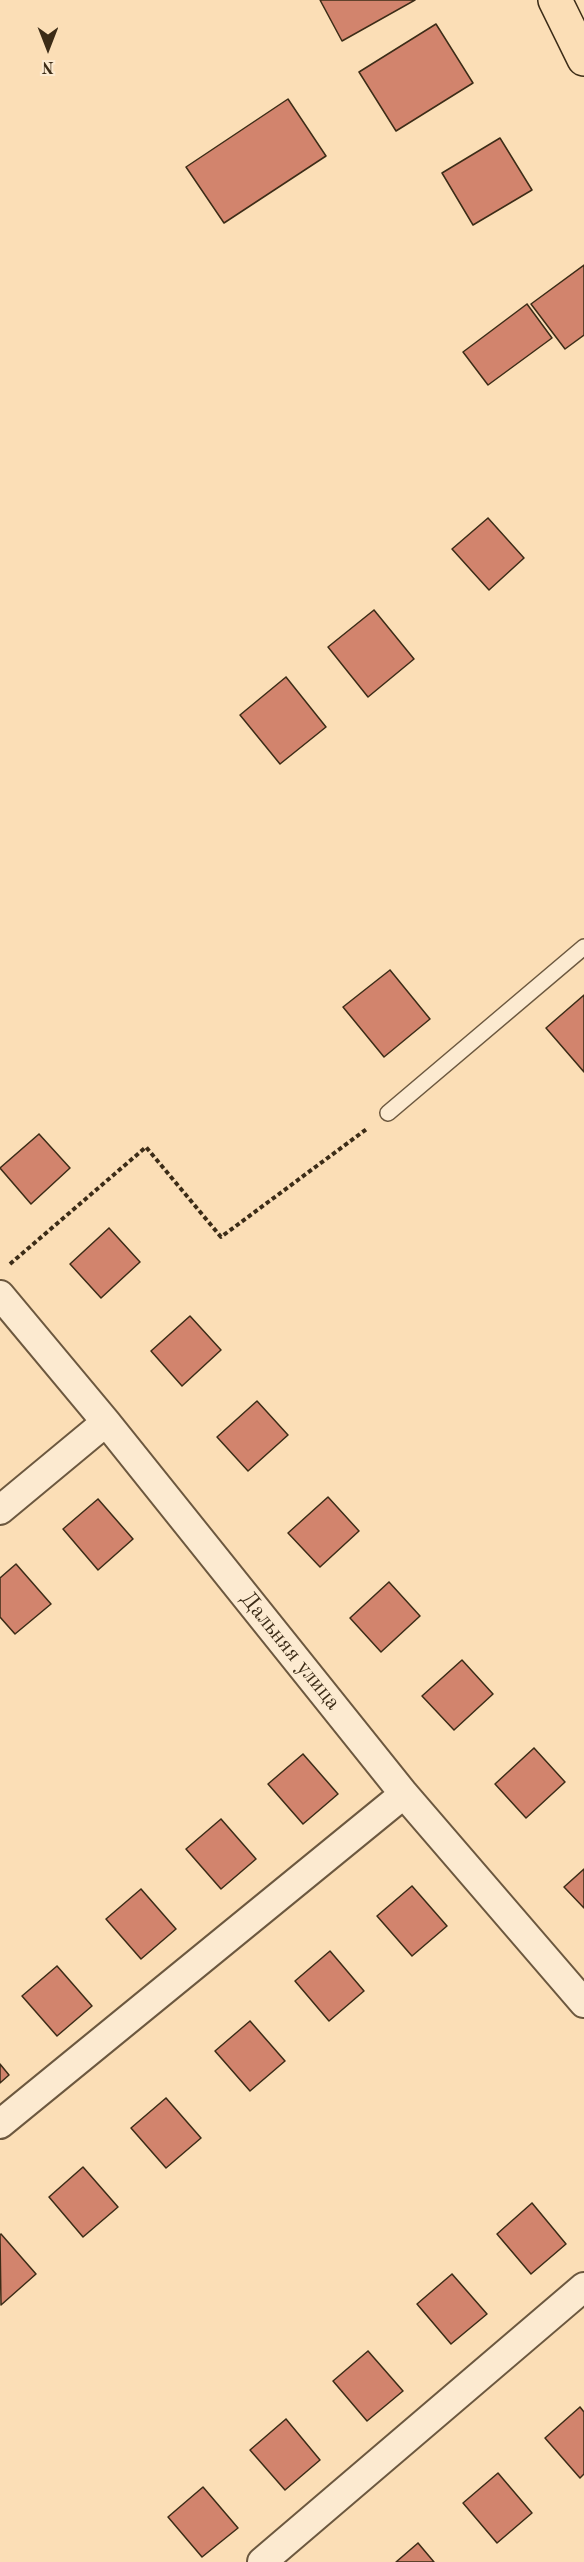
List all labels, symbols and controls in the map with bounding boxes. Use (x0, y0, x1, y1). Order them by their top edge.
north arrow (18, 18, 78, 78)
text: N (42, 58, 54, 74)
street label: Дальняя улица (234, 1586, 346, 1716)

